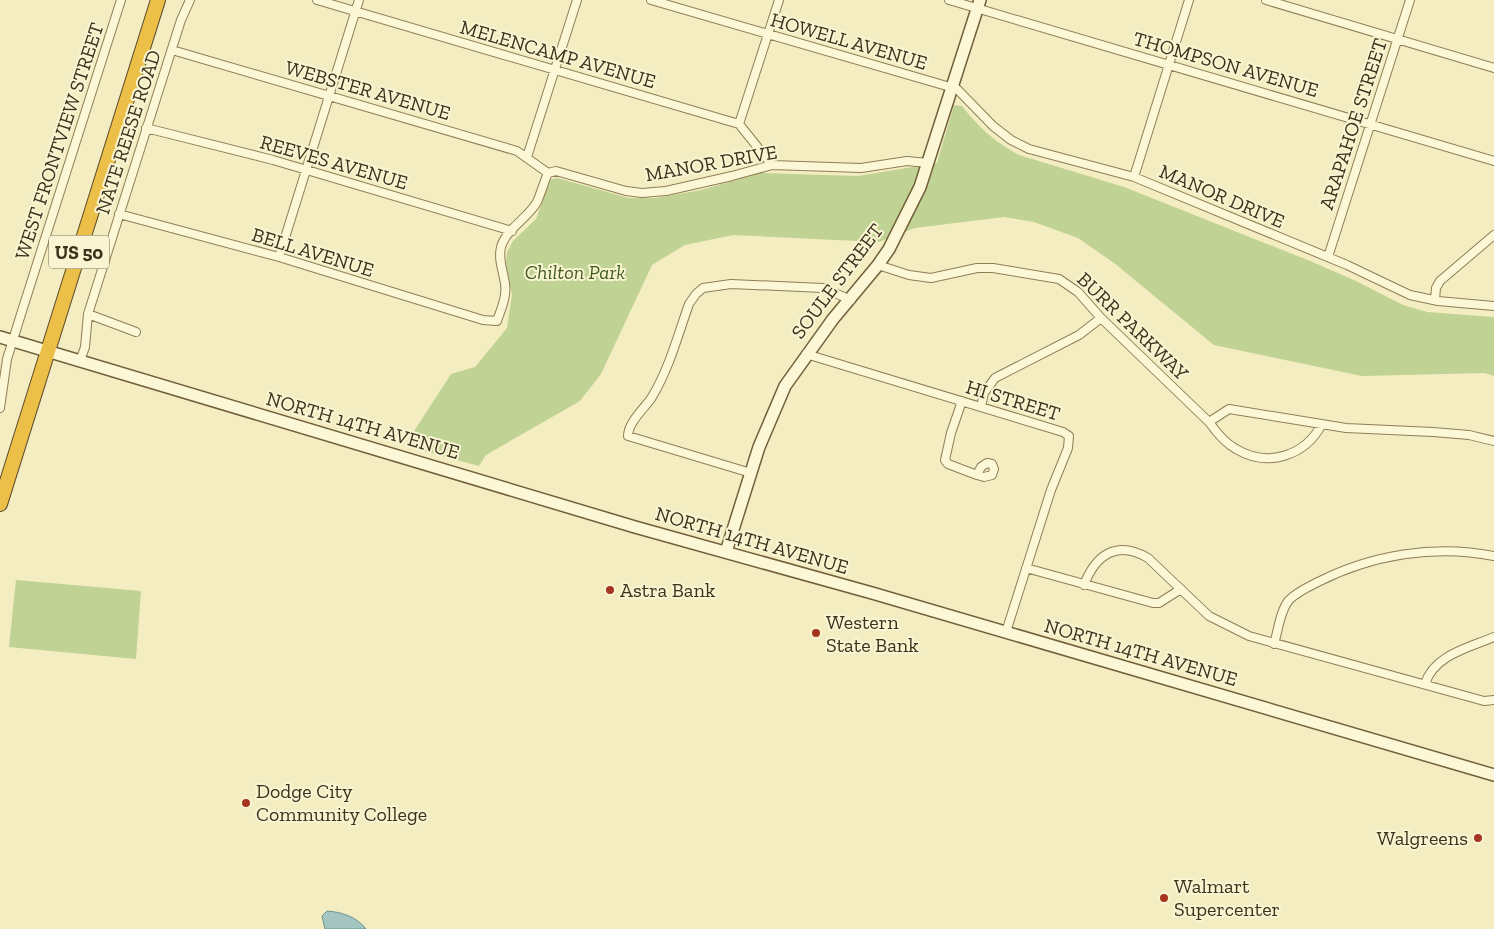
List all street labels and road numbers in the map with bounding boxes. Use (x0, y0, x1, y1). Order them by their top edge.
street label: HOWELL AVENUE (768, 7, 930, 75)
street label: MELENCAMP AVENUE (457, 15, 659, 93)
street label: WEST FRONTVIEW STREET (9, 20, 109, 262)
street label: THOMPSON AVENUE (1131, 26, 1321, 102)
street label: ARAPAHOE STREET (1314, 35, 1392, 213)
street label: NATE REESE ROAD (90, 47, 166, 217)
street label: WEBSTER AVENUE (283, 55, 453, 125)
street label: REEVES AVENUE (257, 129, 411, 195)
street label: MANOR DRIVE (643, 140, 779, 186)
street label: MANOR DRIVE (1156, 159, 1288, 233)
street label: SOULE STREET (786, 219, 888, 343)
street label: BELL AVENUE (249, 222, 377, 282)
road number: US 50 (49, 236, 109, 268)
street label: BURR PARKWAY (1072, 267, 1194, 386)
street label: HI STREET (963, 374, 1063, 426)
street label: NORTH 14TH AVENUE (264, 386, 462, 464)
street label: NORTH 14TH AVENUE (653, 501, 851, 579)
street label: NORTH 14TH AVENUE (1042, 613, 1240, 691)

